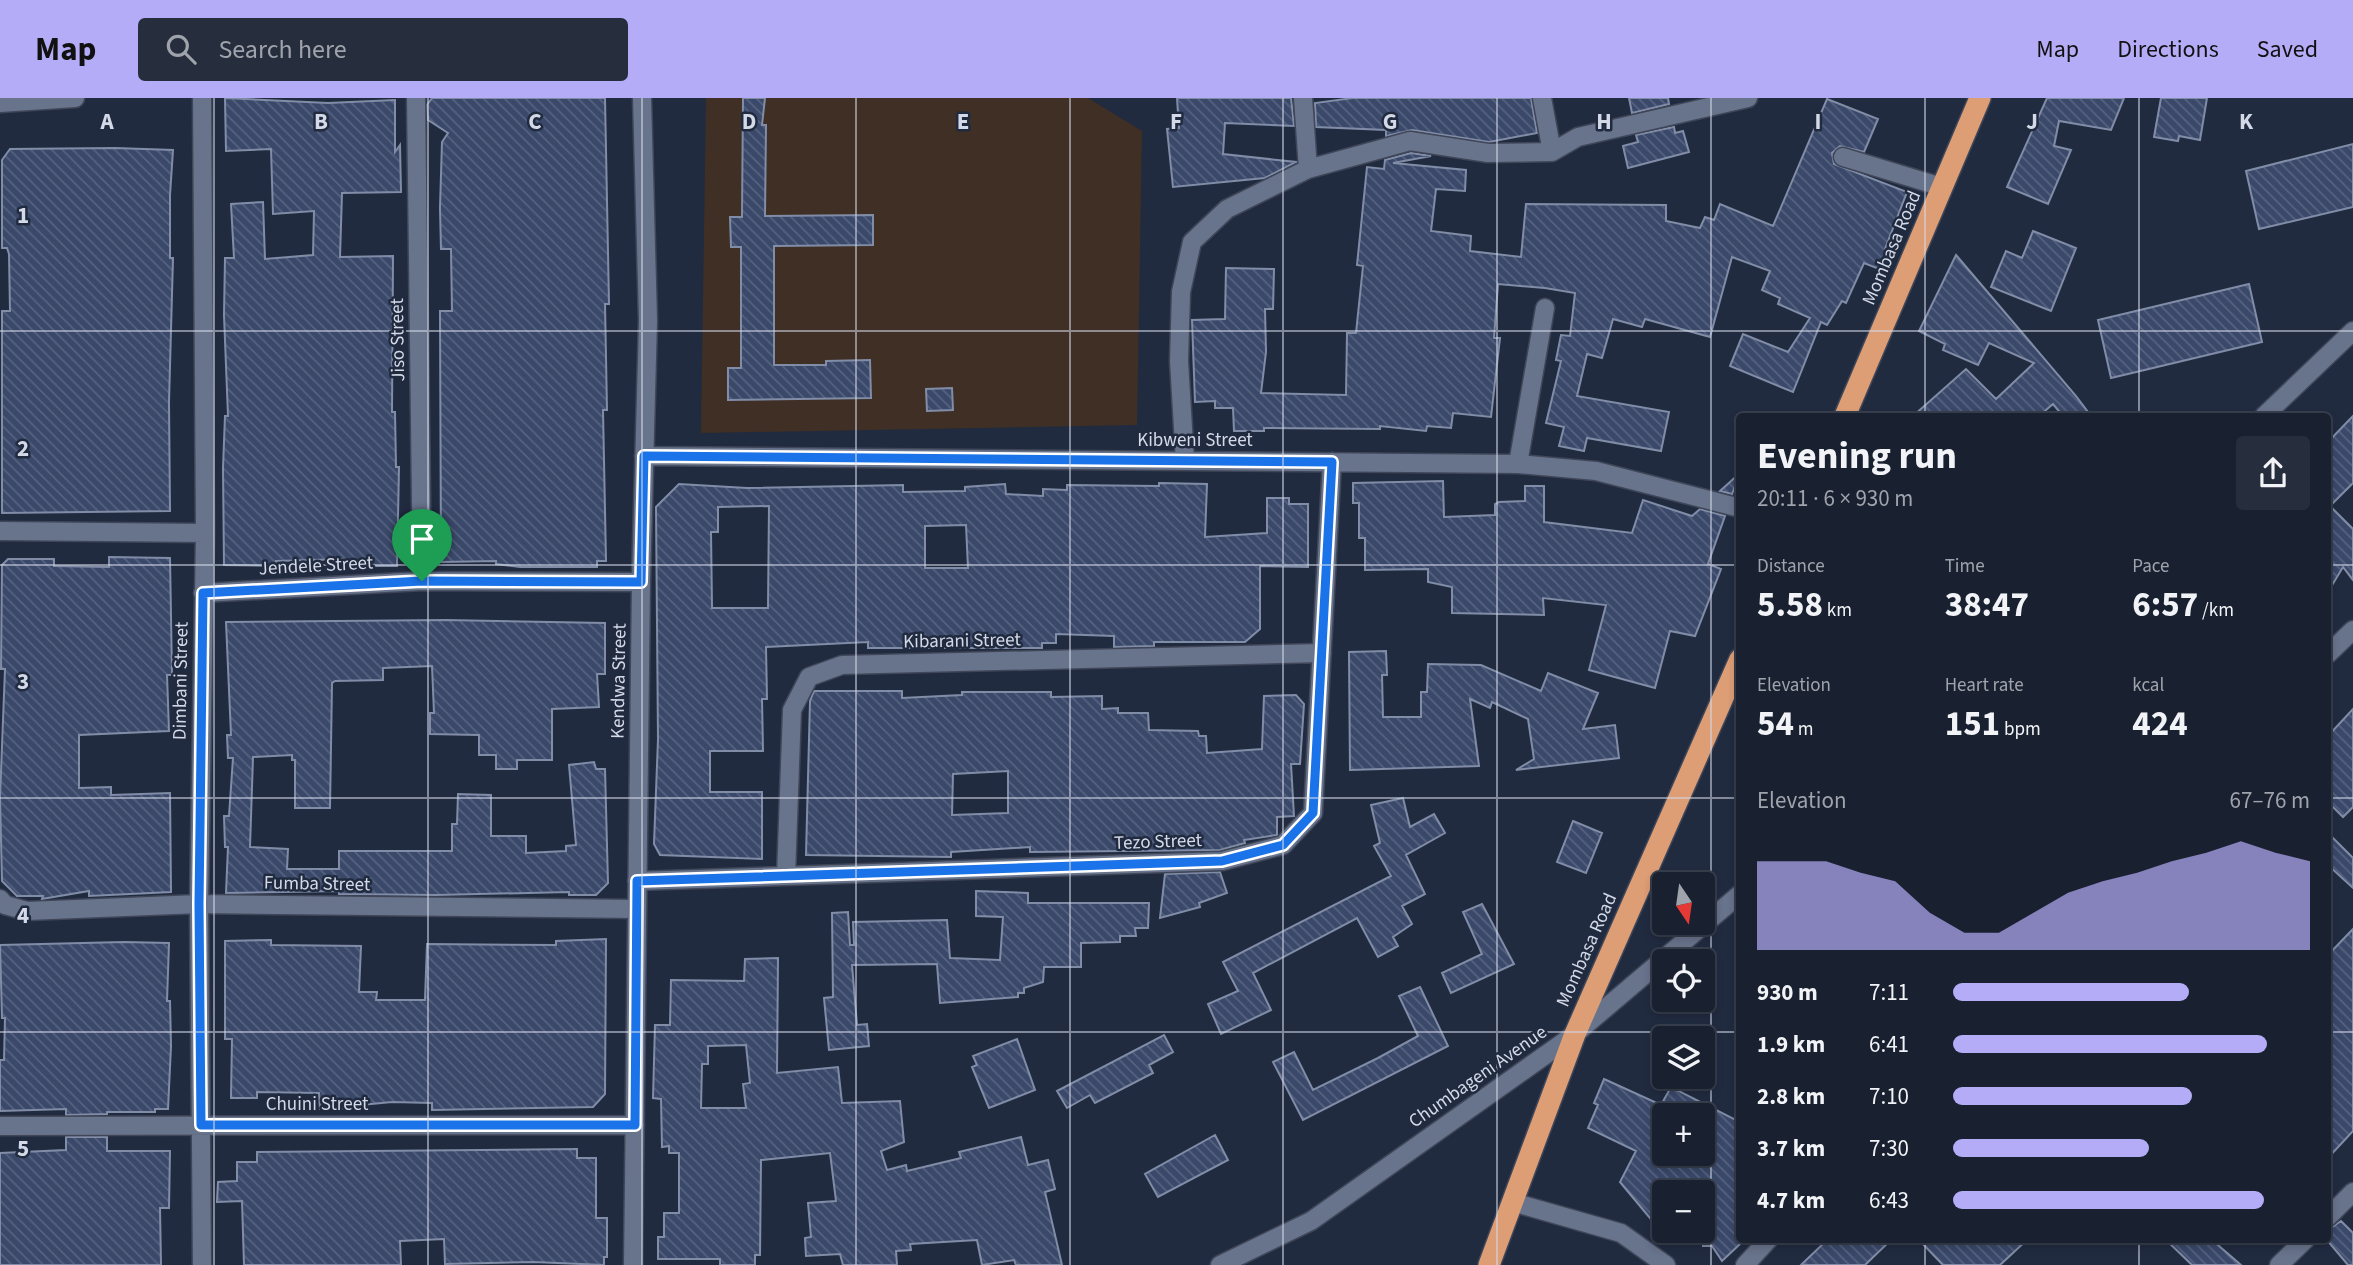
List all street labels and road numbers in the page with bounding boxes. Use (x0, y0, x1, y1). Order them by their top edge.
street label: Mombasa Road (1856, 187, 1928, 309)
street label: Jiso Street (384, 297, 412, 382)
street label: Kibweni Street (1137, 427, 1253, 454)
street label: Jendele Street (258, 549, 374, 582)
street label: Dimbani Street (166, 621, 196, 740)
street label: Kendwa Street (604, 622, 634, 739)
street label: Kibarani Street (903, 626, 1022, 656)
street label: Tezo Street (1114, 827, 1203, 857)
street label: Fumba Street (264, 870, 371, 898)
street label: Mombasa Road (1550, 889, 1624, 1011)
street label: Chumbageni Avenue (1403, 1019, 1553, 1135)
street label: Chuini Street (266, 1091, 369, 1118)

